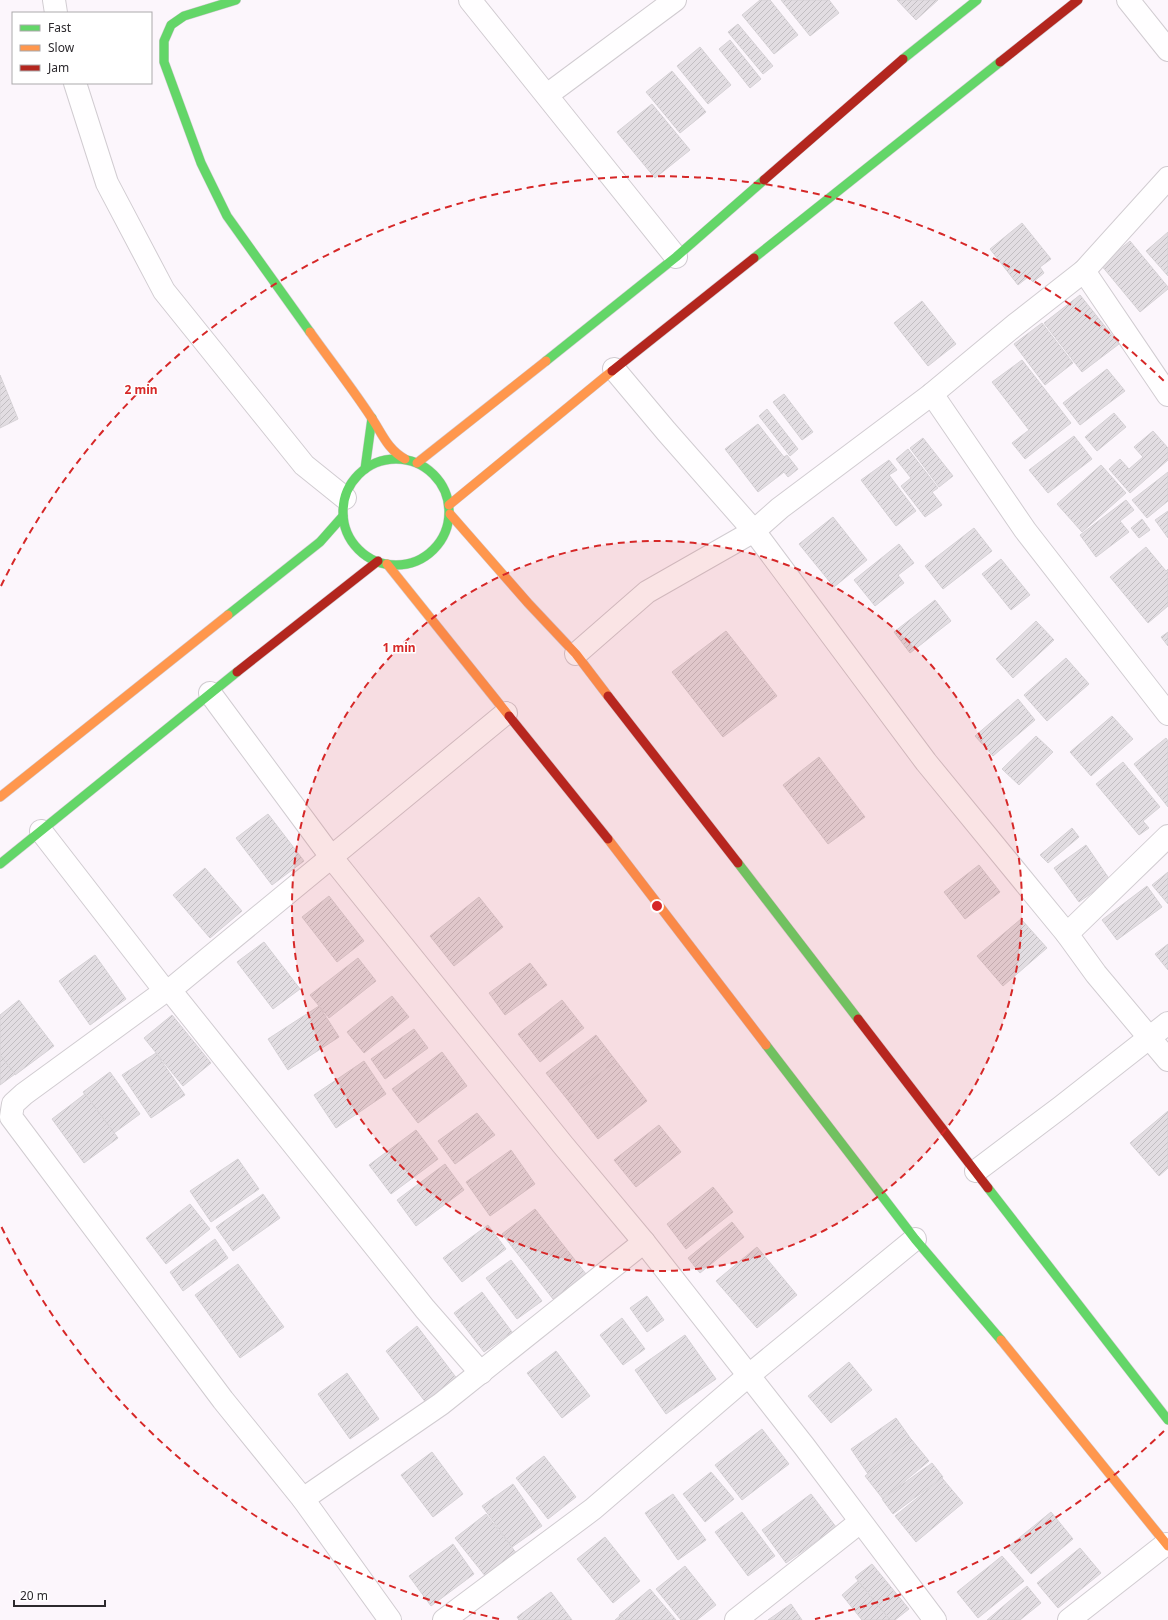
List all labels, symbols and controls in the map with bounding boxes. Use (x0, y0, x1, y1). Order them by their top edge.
legend (12, 12, 152, 84)
text: Fast (48, 19, 72, 36)
text: Slow (48, 39, 75, 56)
text: Jam (47, 59, 69, 76)
text: 2 min (124, 381, 158, 398)
text: 1 min (382, 639, 416, 656)
centre of rings (650, 899, 664, 913)
scale bar (14, 1582, 105, 1608)
text: 20 m (20, 1587, 48, 1604)

